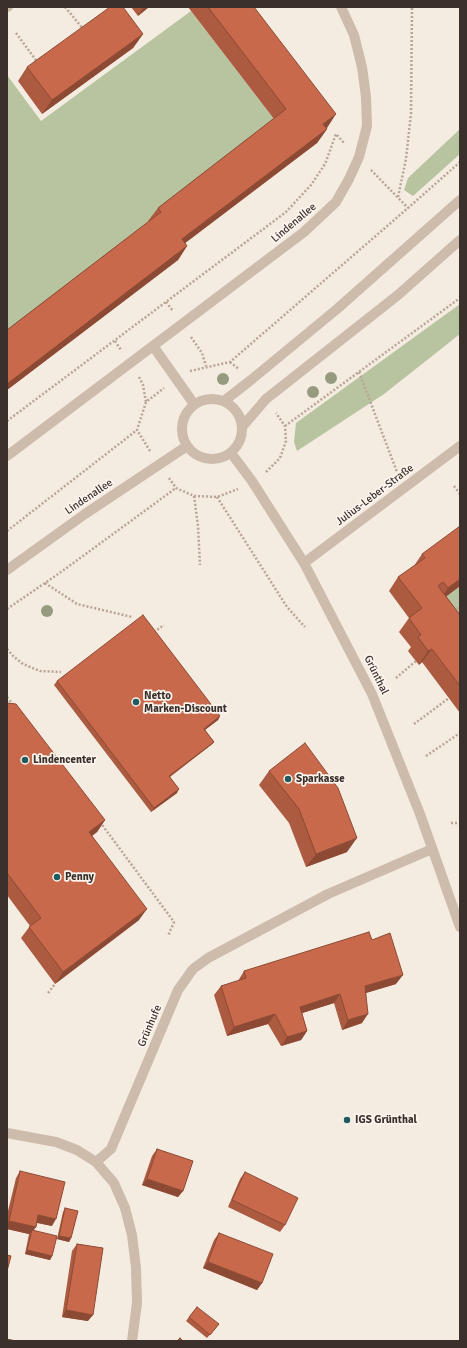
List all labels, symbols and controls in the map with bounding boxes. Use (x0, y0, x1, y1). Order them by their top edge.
street label: Lindenallee (269, 200, 319, 246)
street label: Julius-Leber-Straße (334, 461, 416, 529)
street label: Lindenallee (63, 476, 115, 518)
street label: Grünthal (361, 653, 391, 697)
place label: Netto Marken-Discount (144, 689, 227, 715)
marker: Netto Marken-Discount (131, 697, 141, 707)
place label: Lindencenter (33, 753, 96, 767)
marker: Lindencenter (20, 755, 30, 765)
place label: Sparkasse (296, 772, 345, 786)
marker: Sparkasse (283, 774, 293, 784)
place label: Penny (65, 870, 94, 884)
marker: Penny (52, 872, 62, 882)
street label: Grünhufe (135, 1003, 165, 1049)
place label: IGS Grünthal (355, 1113, 417, 1127)
marker: IGS Grünthal (342, 1115, 352, 1125)

